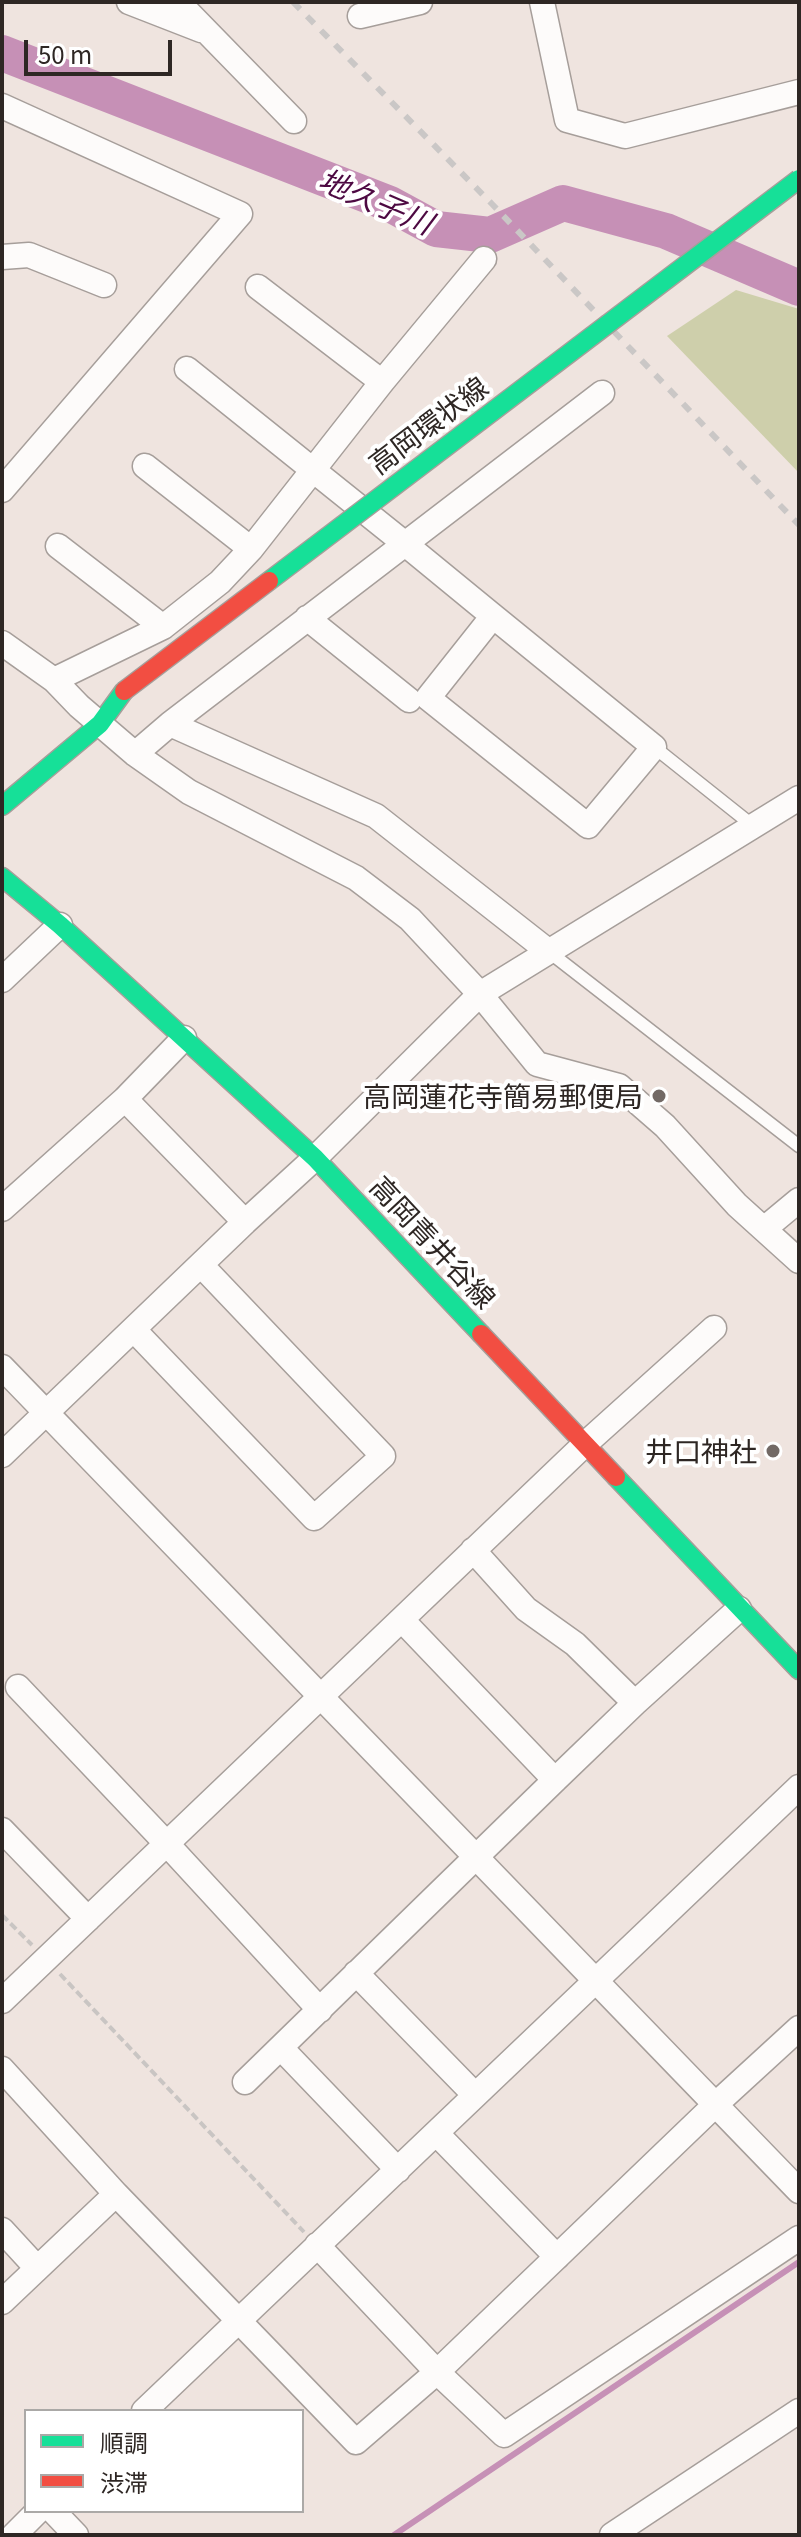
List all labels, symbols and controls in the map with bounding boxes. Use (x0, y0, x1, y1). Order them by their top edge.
scale bar (28, 24, 176, 74)
text: 50 m (38, 36, 92, 71)
water label: 地久子川 (314, 161, 438, 241)
street label: 高岡環状線 (362, 369, 494, 481)
place label: 高岡蓮花寺簡易郵便局 (363, 1079, 643, 1113)
marker: 高岡蓮花寺簡易郵便局 (650, 1087, 668, 1105)
street label: 高岡青井谷線 (363, 1169, 503, 1315)
place label: 井口神社 (645, 1434, 757, 1468)
marker: 井口神社 (764, 1442, 782, 1460)
legend (24, 2409, 304, 2513)
text: 順調 (100, 2424, 148, 2459)
text: 渋滞 (100, 2464, 148, 2499)

